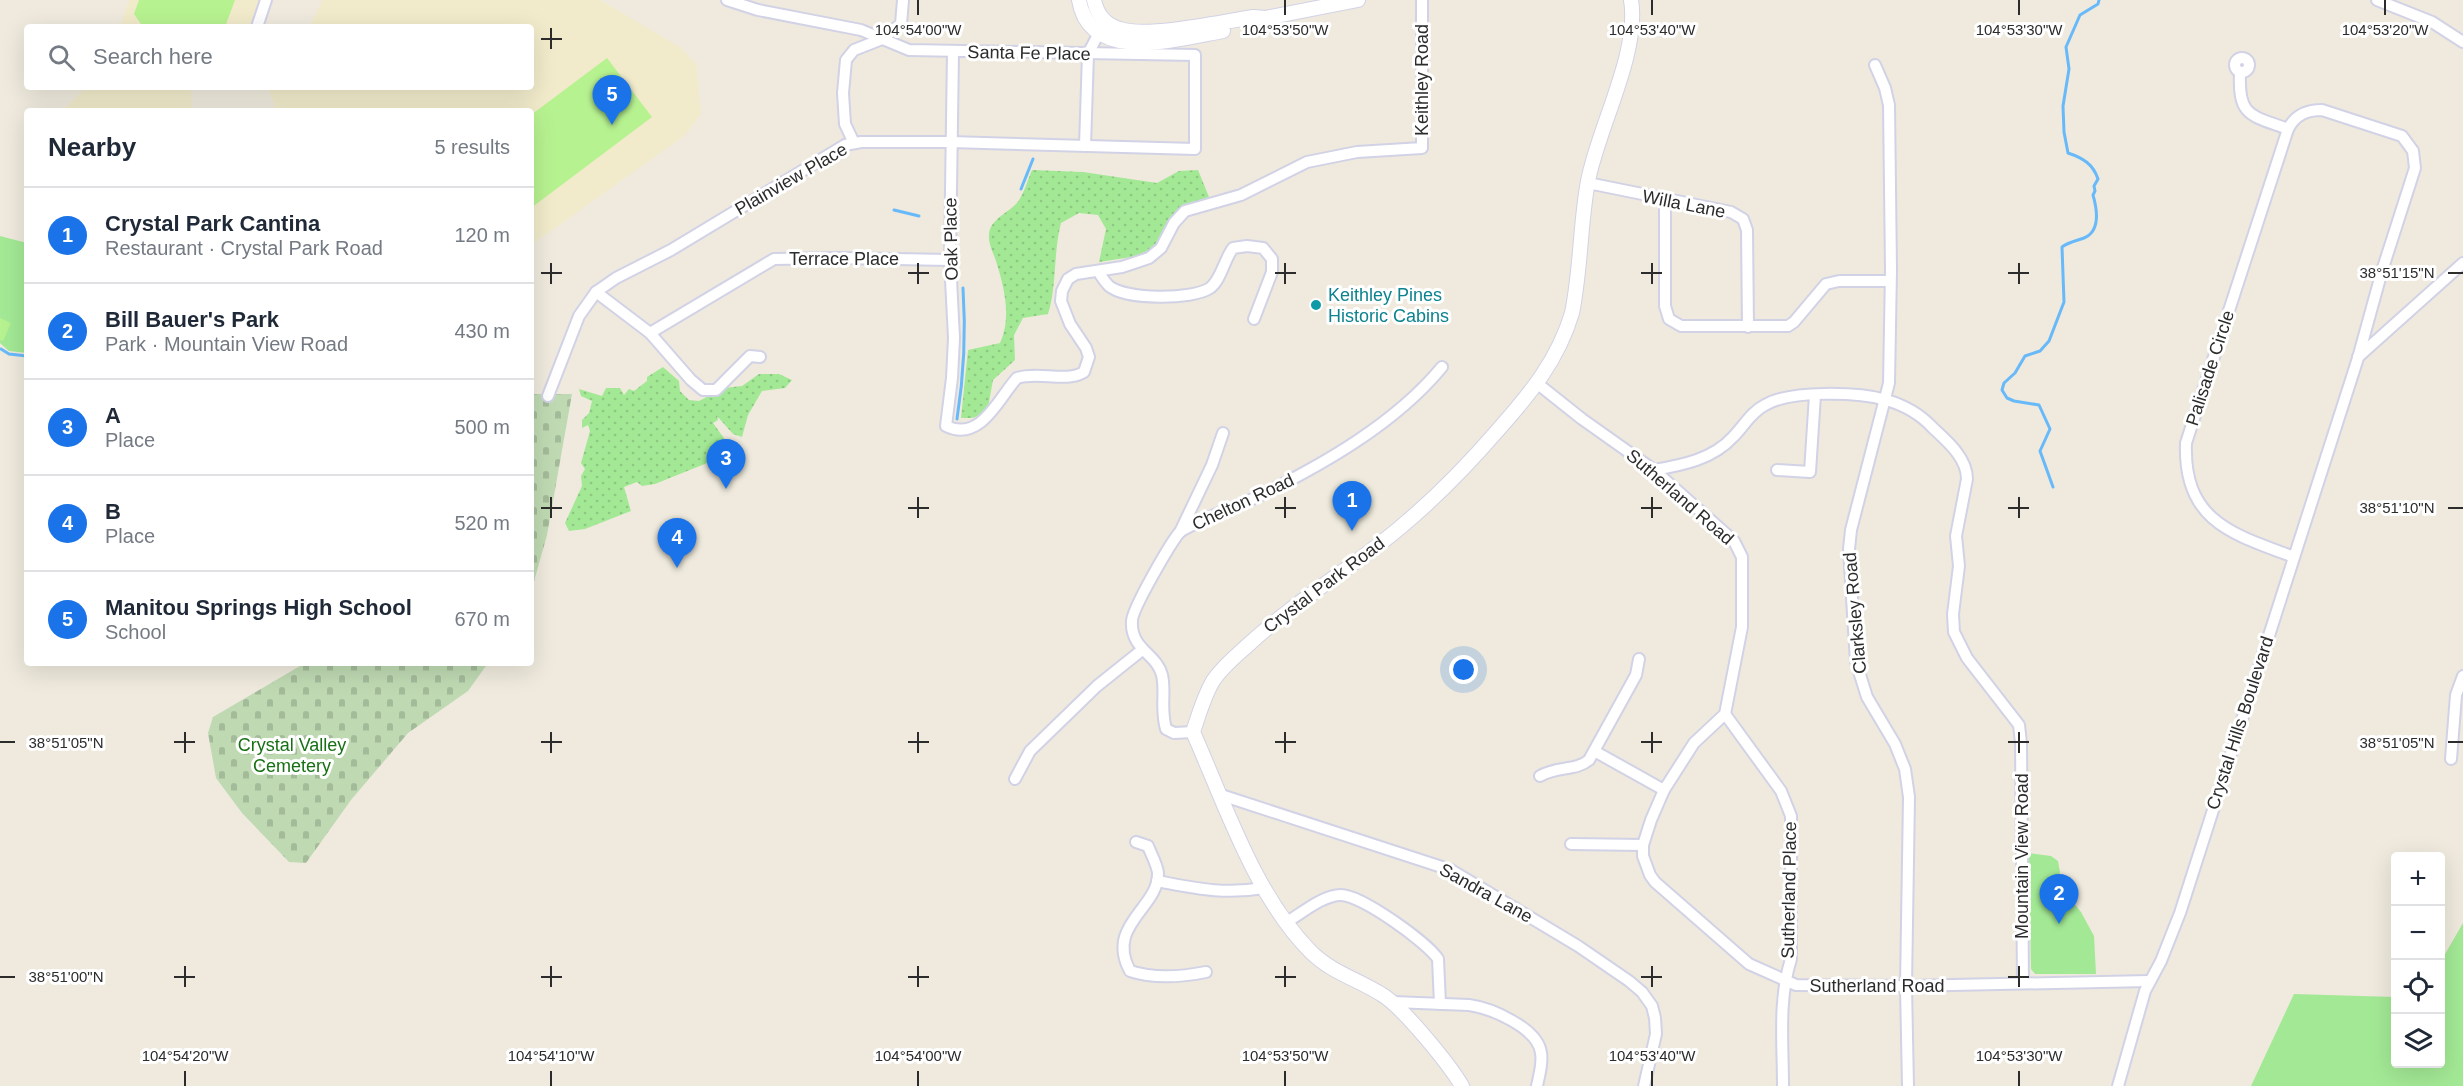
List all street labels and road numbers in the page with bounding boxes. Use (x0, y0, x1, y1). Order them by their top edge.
street label: Keithley Road (1412, 24, 1432, 136)
street label: Santa Fe Place (967, 42, 1091, 64)
street label: Plainview Place (731, 139, 851, 219)
street label: Willa Lane (1641, 186, 1727, 222)
street label: Oak Place (940, 197, 962, 281)
street label: Terrace Place (789, 249, 899, 269)
street label: Palisade Circle (2182, 308, 2238, 428)
street label: Sutherland Road (1622, 445, 1738, 549)
street label: Chelton Road (1189, 470, 1297, 534)
street label: Crystal Park Road (1260, 533, 1388, 637)
street label: Clarksley Road (1840, 551, 1870, 675)
street label: Crystal Hills Boulevard (2203, 634, 2277, 812)
street label: Mountain View Road (2012, 773, 2032, 939)
street label: Sutherland Place (1778, 821, 1800, 959)
street label: Sandra Lane (1436, 859, 1536, 927)
street label: Sutherland Road (1809, 976, 1945, 996)

